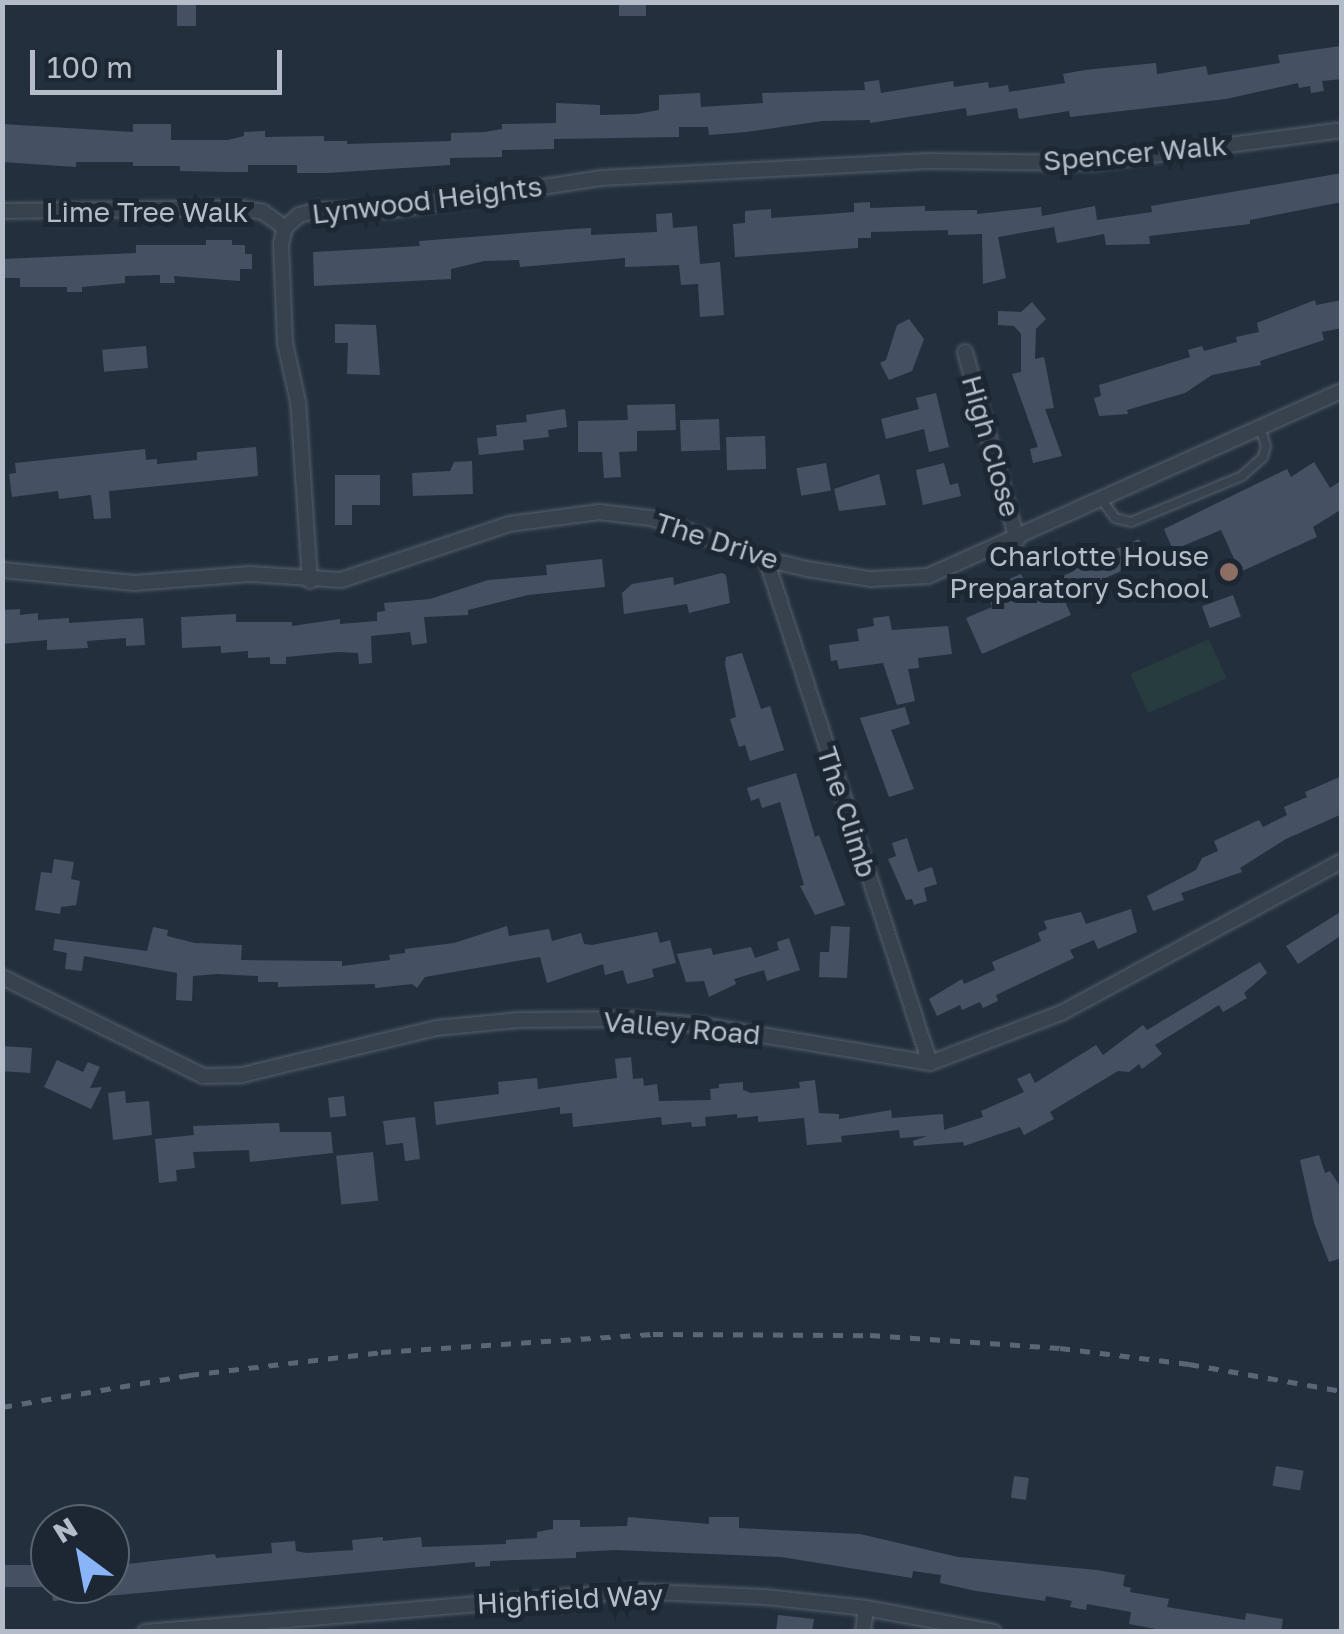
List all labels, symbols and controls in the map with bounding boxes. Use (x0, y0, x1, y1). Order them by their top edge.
scale bar (35, 30, 288, 92)
text: 100 m (47, 49, 133, 85)
street label: Spencer Walk (1042, 128, 1228, 178)
street label: Lynwood Heights (310, 169, 544, 231)
street label: Lime Tree Walk (46, 195, 248, 229)
street label: High Close (955, 371, 1027, 521)
street label: The Drive (651, 505, 783, 577)
place label: Charlotte House Preparatory School (949, 539, 1209, 605)
marker: Charlotte House Preparatory School (1218, 561, 1240, 583)
street label: The Climb (810, 742, 884, 882)
street label: Valley Road (602, 1004, 762, 1052)
north arrow (30, 1504, 130, 1604)
text: N (47, 1510, 83, 1549)
street label: Highfield Way (476, 1577, 664, 1621)

